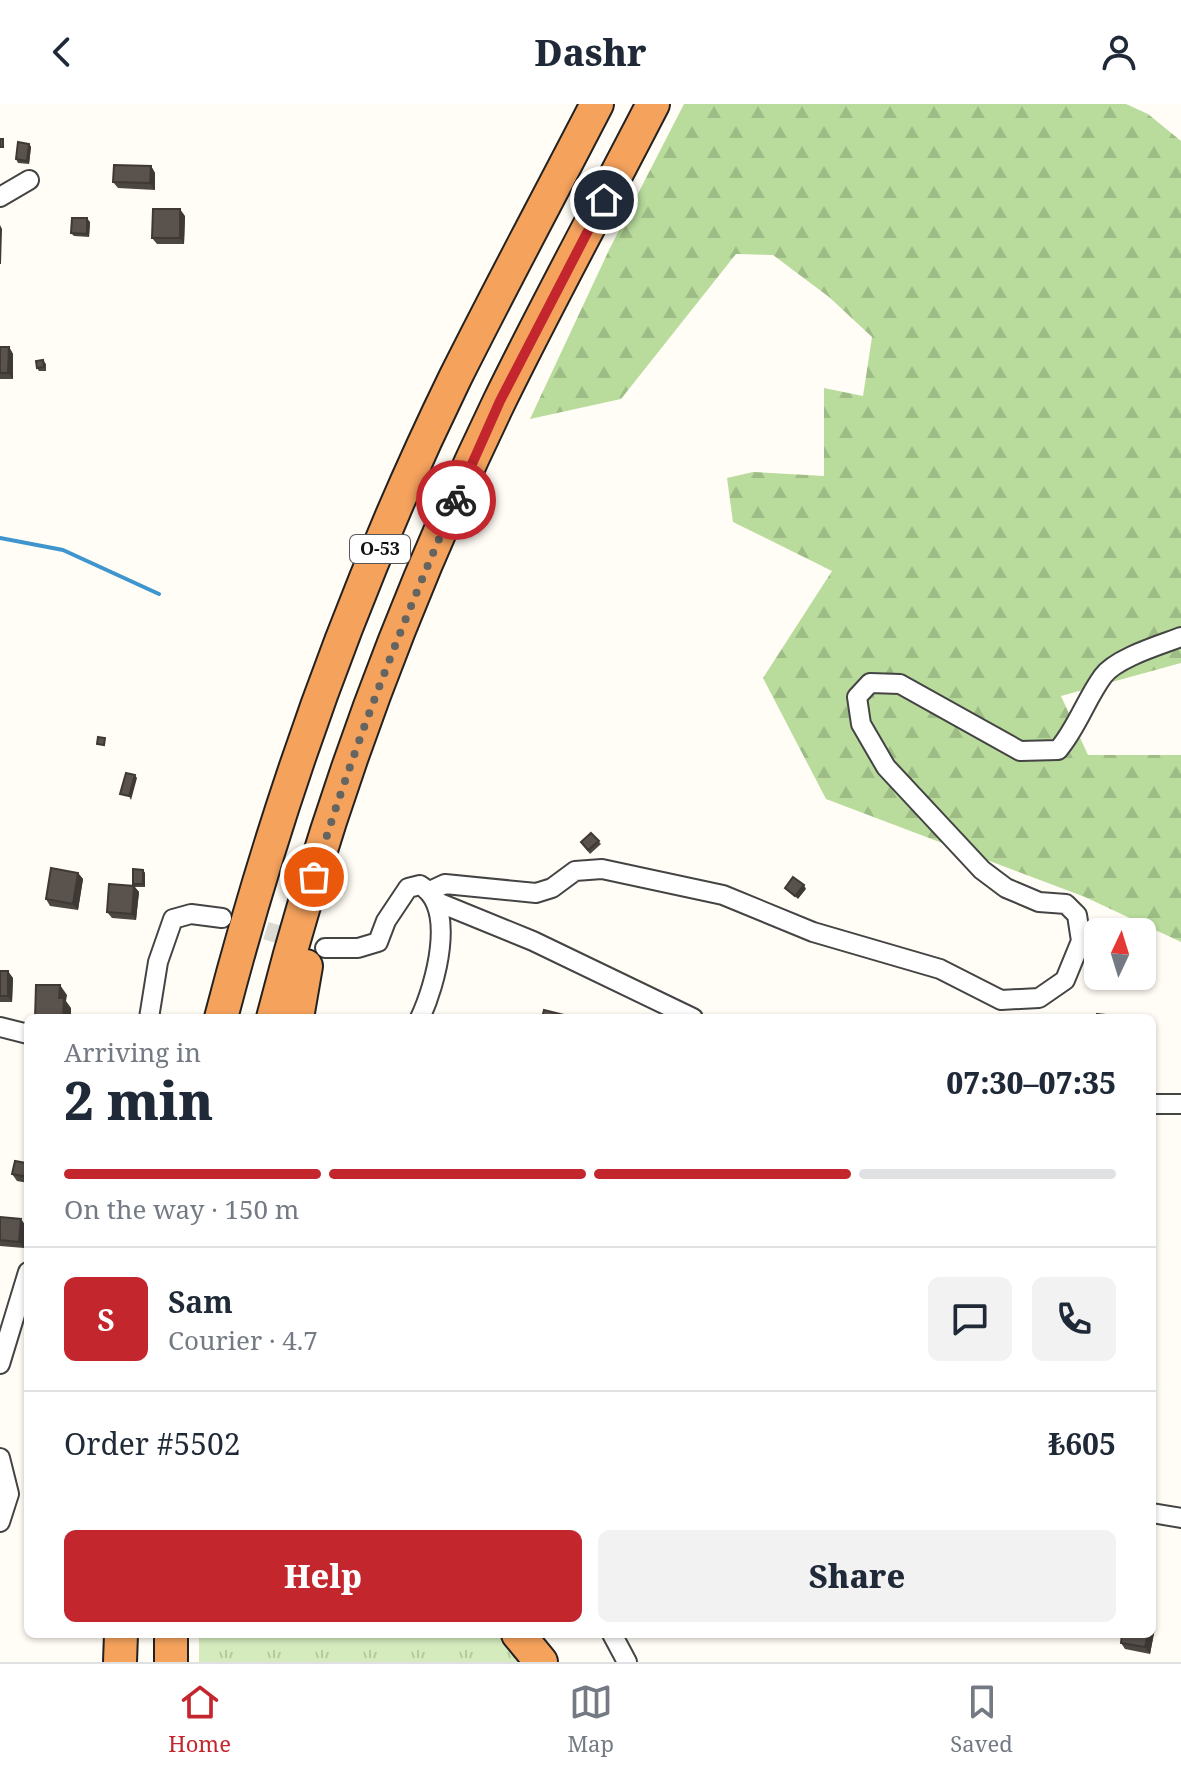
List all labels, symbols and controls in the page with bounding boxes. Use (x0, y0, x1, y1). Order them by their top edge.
text: Dashr (534, 28, 647, 77)
icon: back (40, 30, 84, 74)
icon: person (1097, 30, 1141, 74)
pin (570, 166, 638, 234)
icon: home (582, 178, 626, 222)
courier (416, 460, 496, 540)
icon: bike (434, 478, 478, 522)
road number: O-53 (350, 535, 410, 563)
pin (280, 843, 348, 911)
icon: bag (292, 855, 336, 899)
north arrow (1084, 918, 1156, 990)
map controls (1084, 918, 1156, 990)
text: Arriving in (64, 1034, 201, 1070)
text: 07:30–07:35 (946, 1062, 1116, 1103)
text: 2 min (64, 1064, 213, 1135)
text: On the way · 150 m (64, 1191, 299, 1227)
button: chat (928, 1277, 1012, 1361)
button: phone (1032, 1277, 1116, 1361)
text: Sam (168, 1281, 233, 1322)
text: S (97, 1299, 115, 1340)
text: Courier · 4.7 (168, 1322, 318, 1358)
text: Order #5502 (64, 1423, 241, 1464)
text: ₺605 (1048, 1423, 1116, 1464)
button: Help (64, 1530, 582, 1622)
button: Share (598, 1530, 1116, 1622)
tab: Home (168, 1680, 231, 1758)
tab: Map (567, 1680, 614, 1758)
tab: Saved (950, 1680, 1013, 1758)

